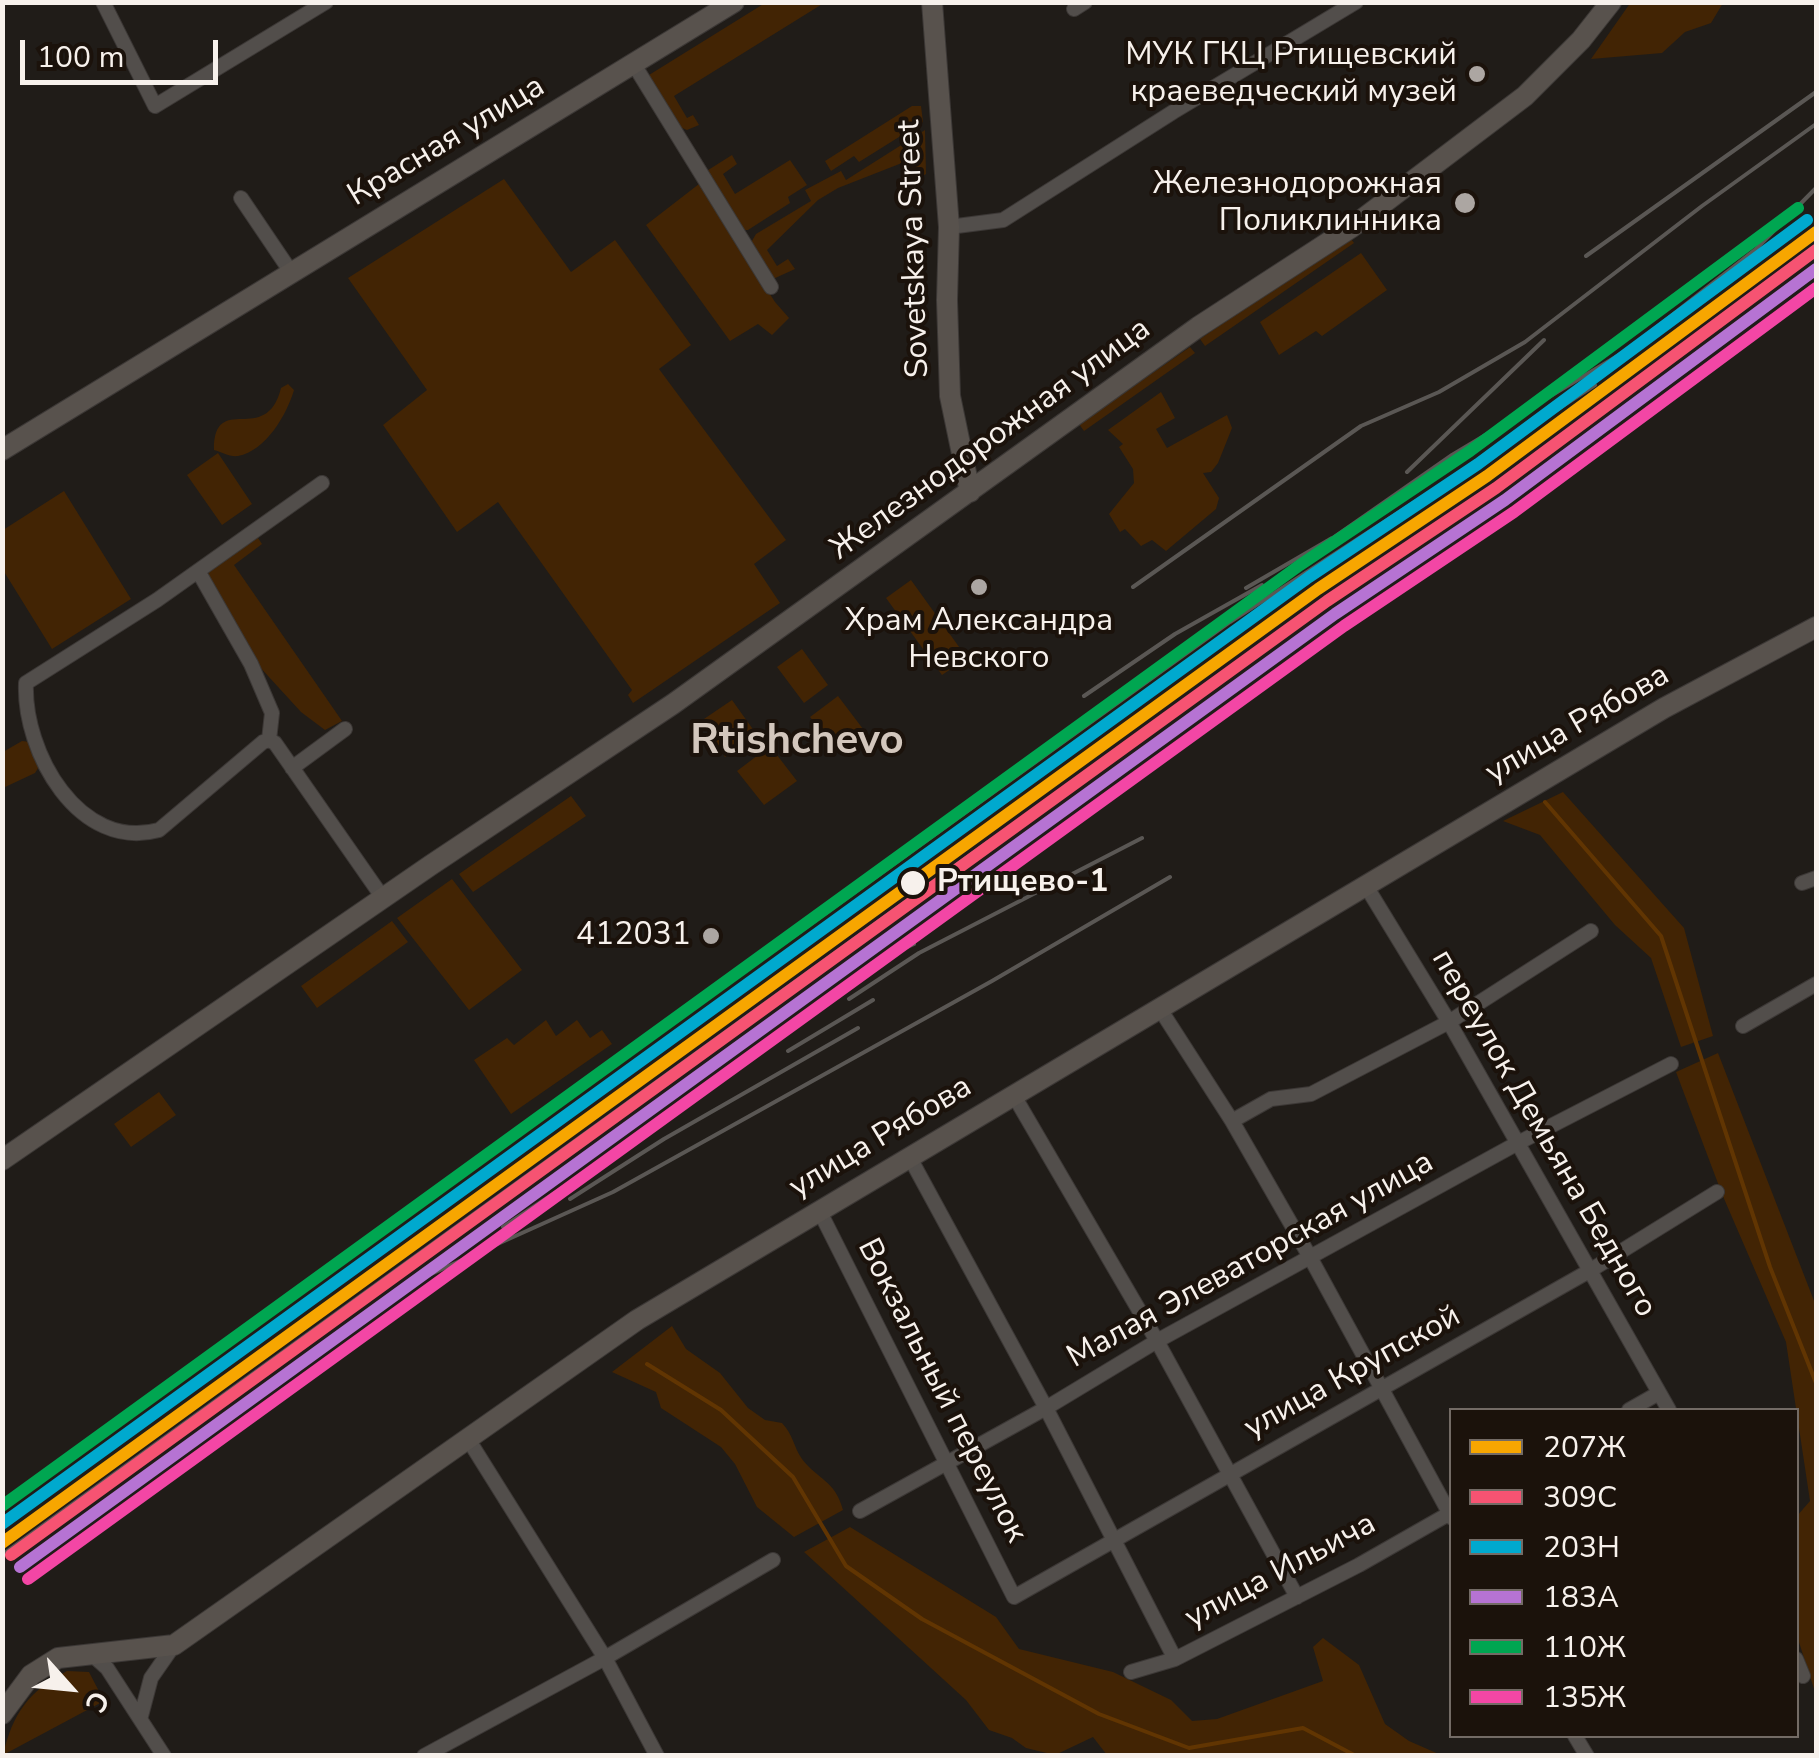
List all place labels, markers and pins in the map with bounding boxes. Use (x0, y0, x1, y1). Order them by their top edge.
place label: МУК ГКЦ Ртищевский краеведческий музей (1125, 37, 1457, 112)
marker: МУК ГКЦ Ртищевский краеведческий музей (1466, 63, 1488, 85)
place label: Железнодорожная Поликлинника (1153, 166, 1442, 241)
marker: Железнодорожная Поликлинника (1452, 190, 1478, 216)
marker: Храм Александра Невского (968, 576, 990, 598)
place label: Храм Александра Невского (845, 603, 1113, 678)
place label: Ртищево-1 (937, 864, 1108, 902)
marker: Ртищево-1 (898, 868, 928, 898)
place label: 412031 (576, 917, 691, 955)
marker: 412031 (700, 925, 722, 947)

